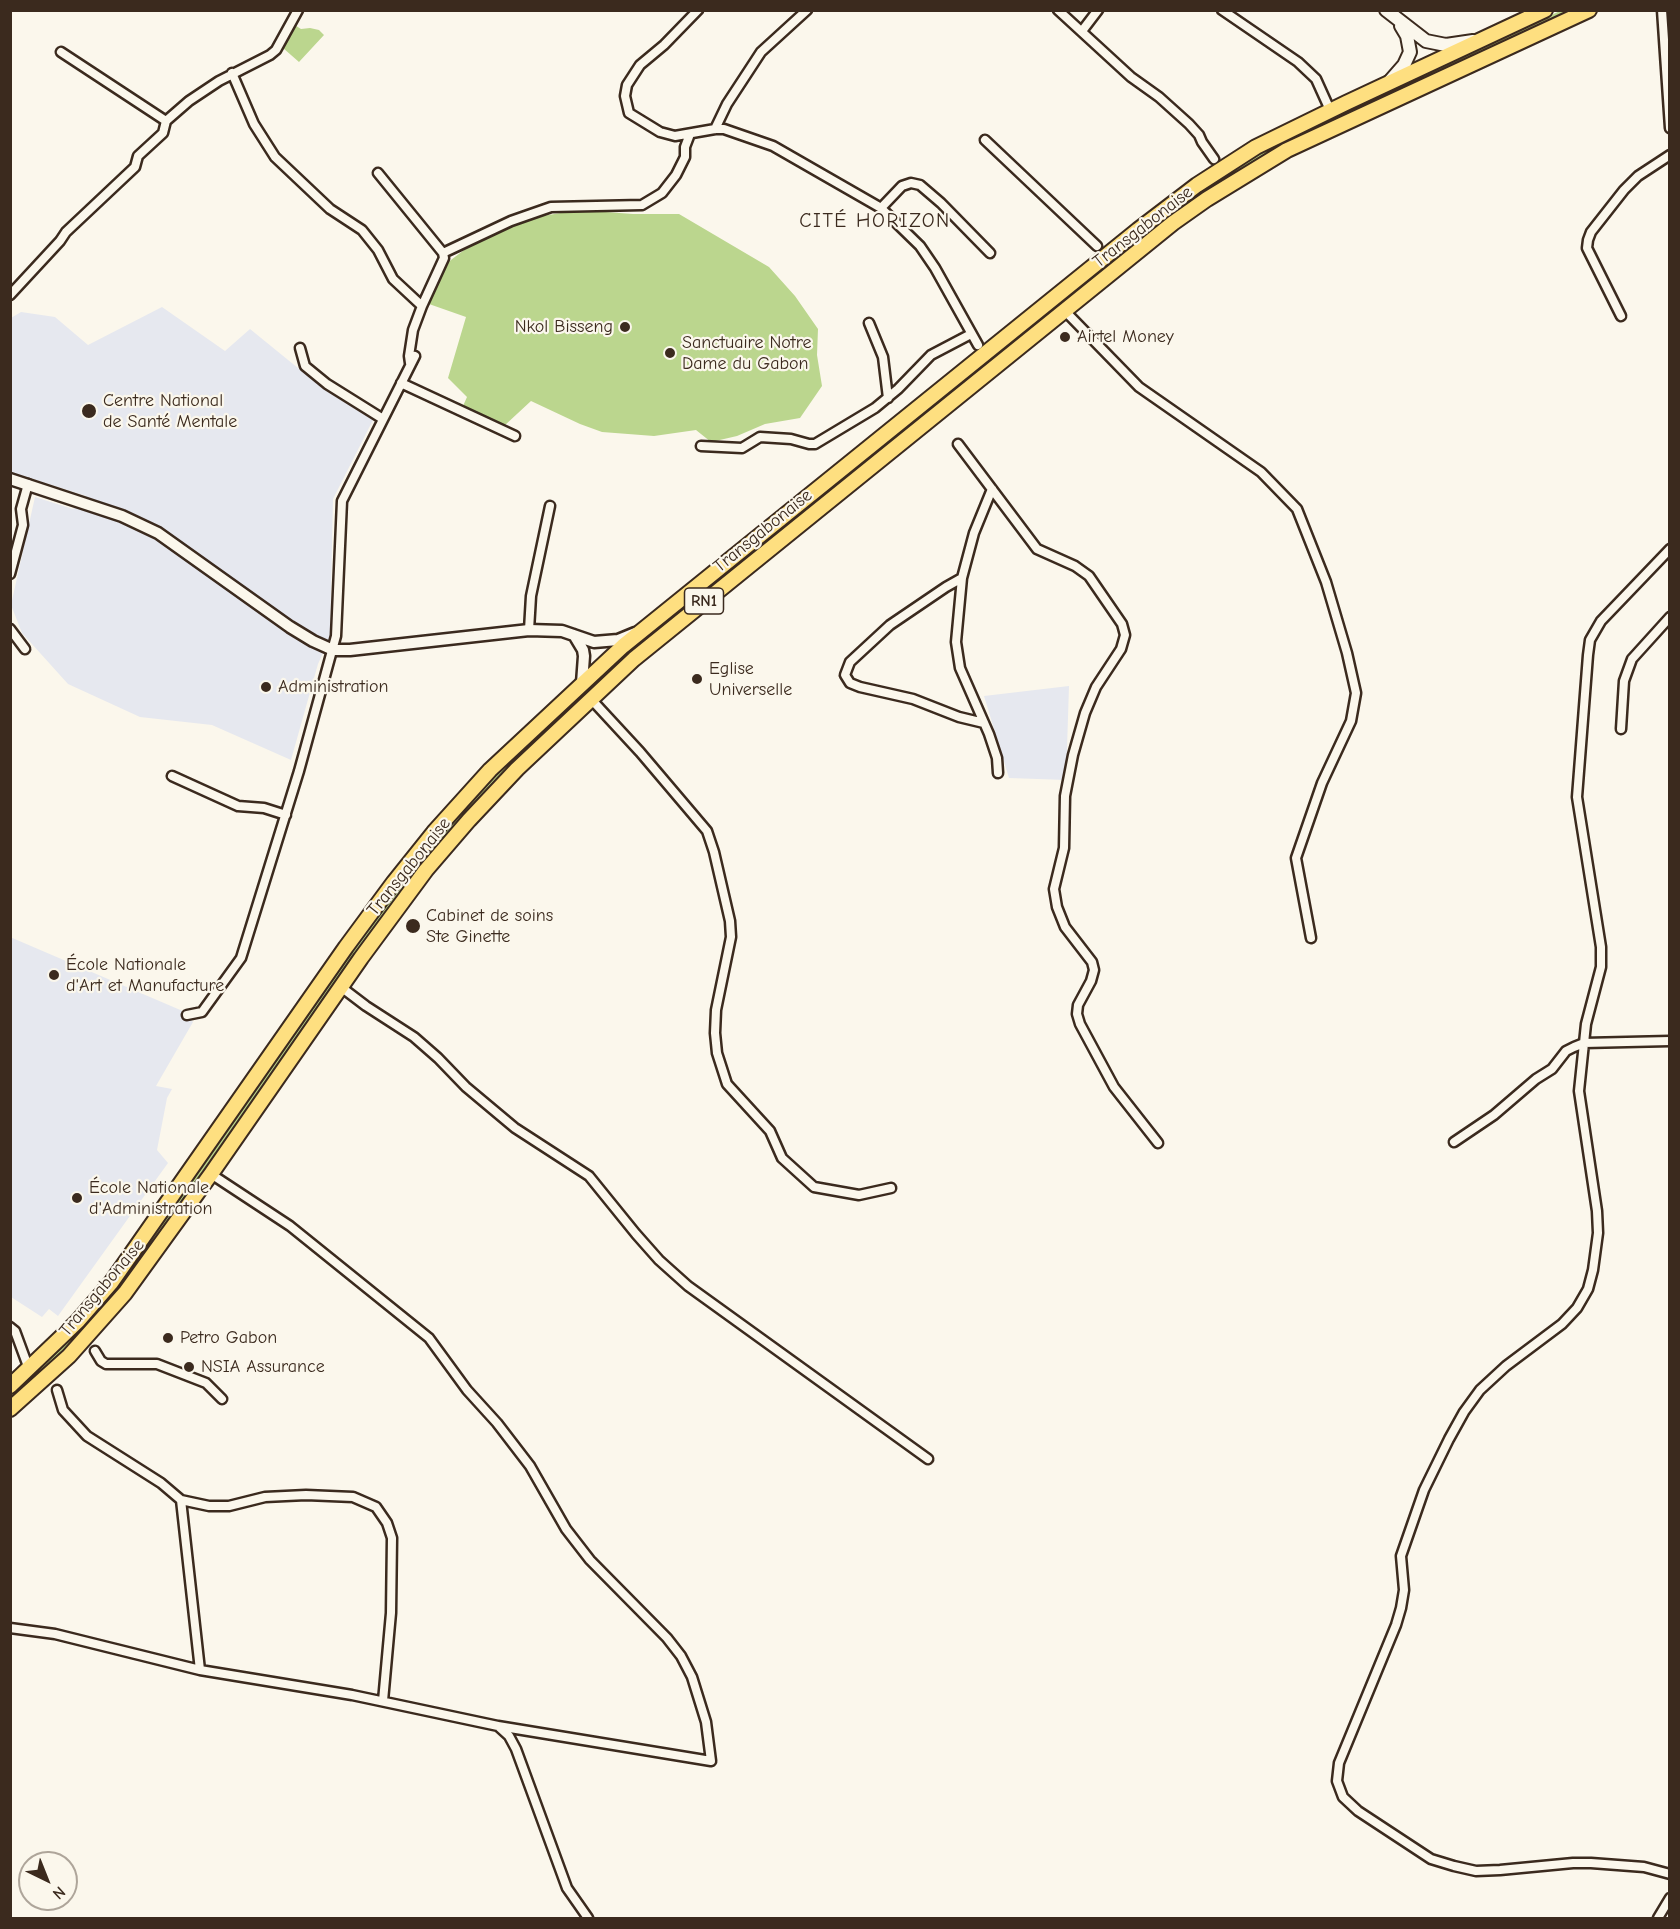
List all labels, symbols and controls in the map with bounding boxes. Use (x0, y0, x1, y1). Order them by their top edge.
street label: Transgabonaise (1089, 181, 1197, 273)
district label: CITÉ HORIZON (799, 209, 951, 233)
place label: Nkol Bisseng (515, 316, 613, 338)
marker: Nkol Bisseng (618, 320, 632, 334)
place label: Airtel Money (1077, 326, 1174, 348)
marker: Airtel Money (1058, 330, 1072, 344)
place label: Sanctuaire Notre Dame du Gabon (682, 332, 812, 374)
marker: Sanctuaire Notre Dame du Gabon (663, 346, 677, 360)
place label: Centre National de Santé Mentale (103, 390, 237, 432)
marker: Centre National de Santé Mentale (80, 402, 98, 420)
street label: Transgabonaise (709, 485, 817, 577)
road number: RN1 (684, 588, 724, 614)
place label: Eglise Universelle (709, 658, 792, 700)
marker: Eglise Universelle (690, 672, 704, 686)
place label: Administration (278, 676, 388, 698)
marker: Administration (259, 680, 273, 694)
street label: Transgabonaise (363, 813, 455, 921)
place label: Cabinet de soins Ste Ginette (426, 905, 553, 948)
marker: Cabinet de soins Ste Ginette (404, 917, 422, 935)
place label: École Nationale d'Art et Manufacture (66, 954, 224, 996)
marker: École Nationale d'Art et Manufacture (47, 968, 61, 982)
place label: École Nationale d'Administration (89, 1177, 213, 1220)
marker: École Nationale d'Administration (70, 1191, 84, 1205)
street label: Transgabonaise (55, 1235, 149, 1341)
place label: Petro Gabon (180, 1327, 277, 1349)
marker: Petro Gabon (161, 1331, 175, 1345)
place label: NSIA Assurance (201, 1356, 325, 1378)
marker: NSIA Assurance (182, 1360, 196, 1374)
north arrow (18, 1851, 78, 1911)
text: N (49, 1883, 69, 1903)

